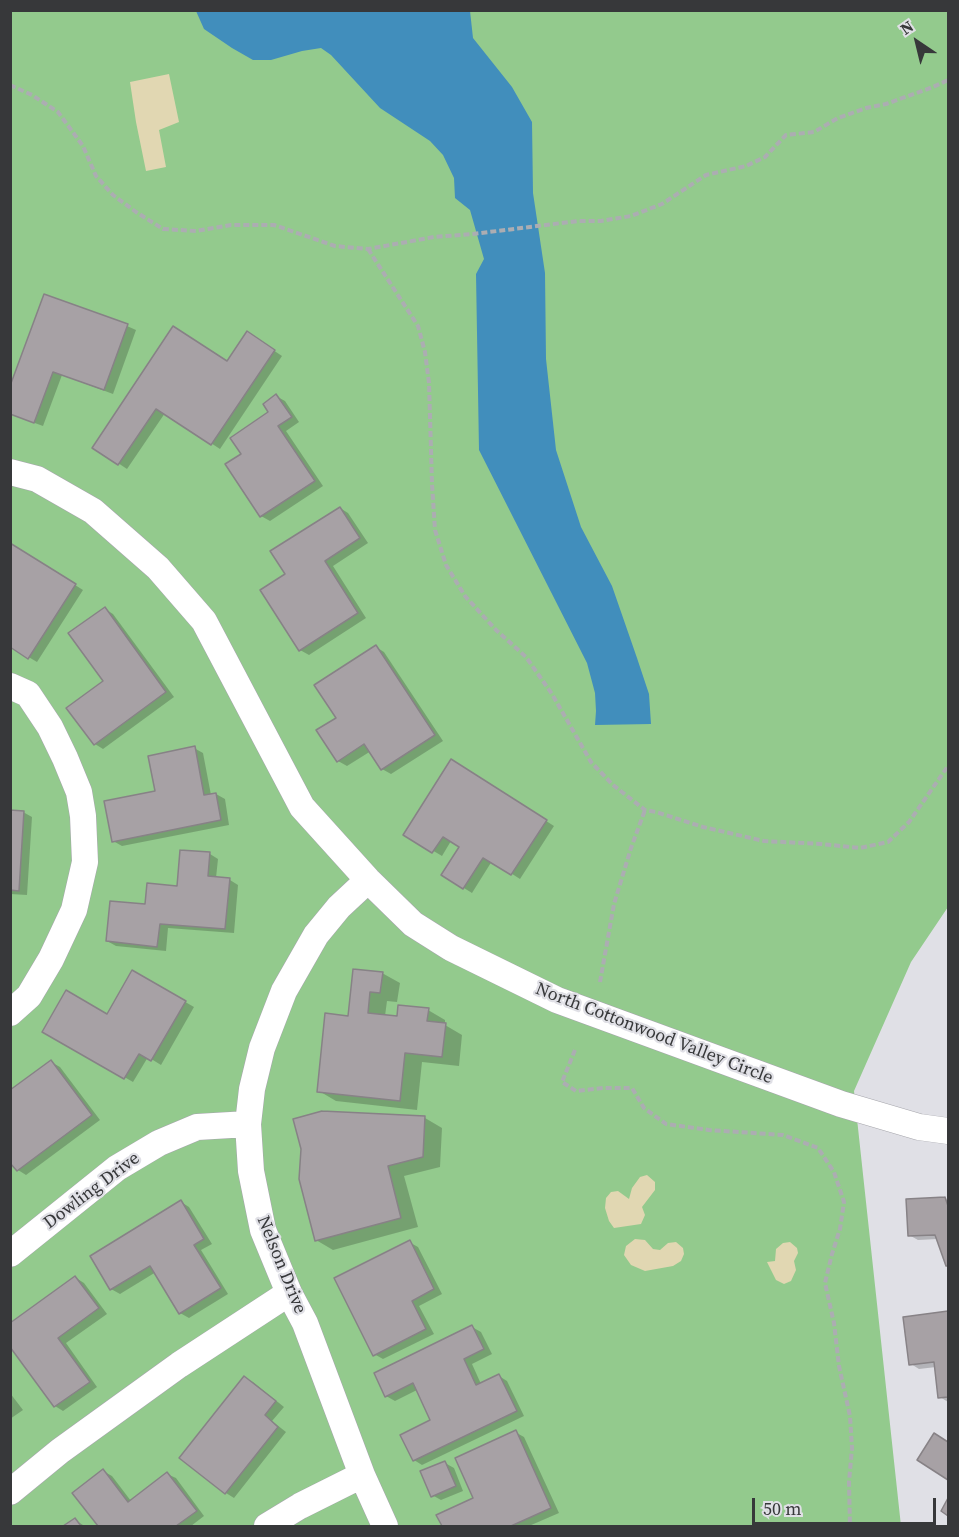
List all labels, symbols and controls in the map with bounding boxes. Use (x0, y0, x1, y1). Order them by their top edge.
north arrow (887, 12, 947, 72)
text: N (896, 15, 918, 40)
street label: North Cottonwood Valley Circle (532, 979, 776, 1089)
street label: Dowling Drive (40, 1148, 144, 1234)
street label: Nelson Drive (252, 1213, 310, 1317)
scale bar (755, 1486, 940, 1524)
text: 50 m (763, 1496, 801, 1521)

